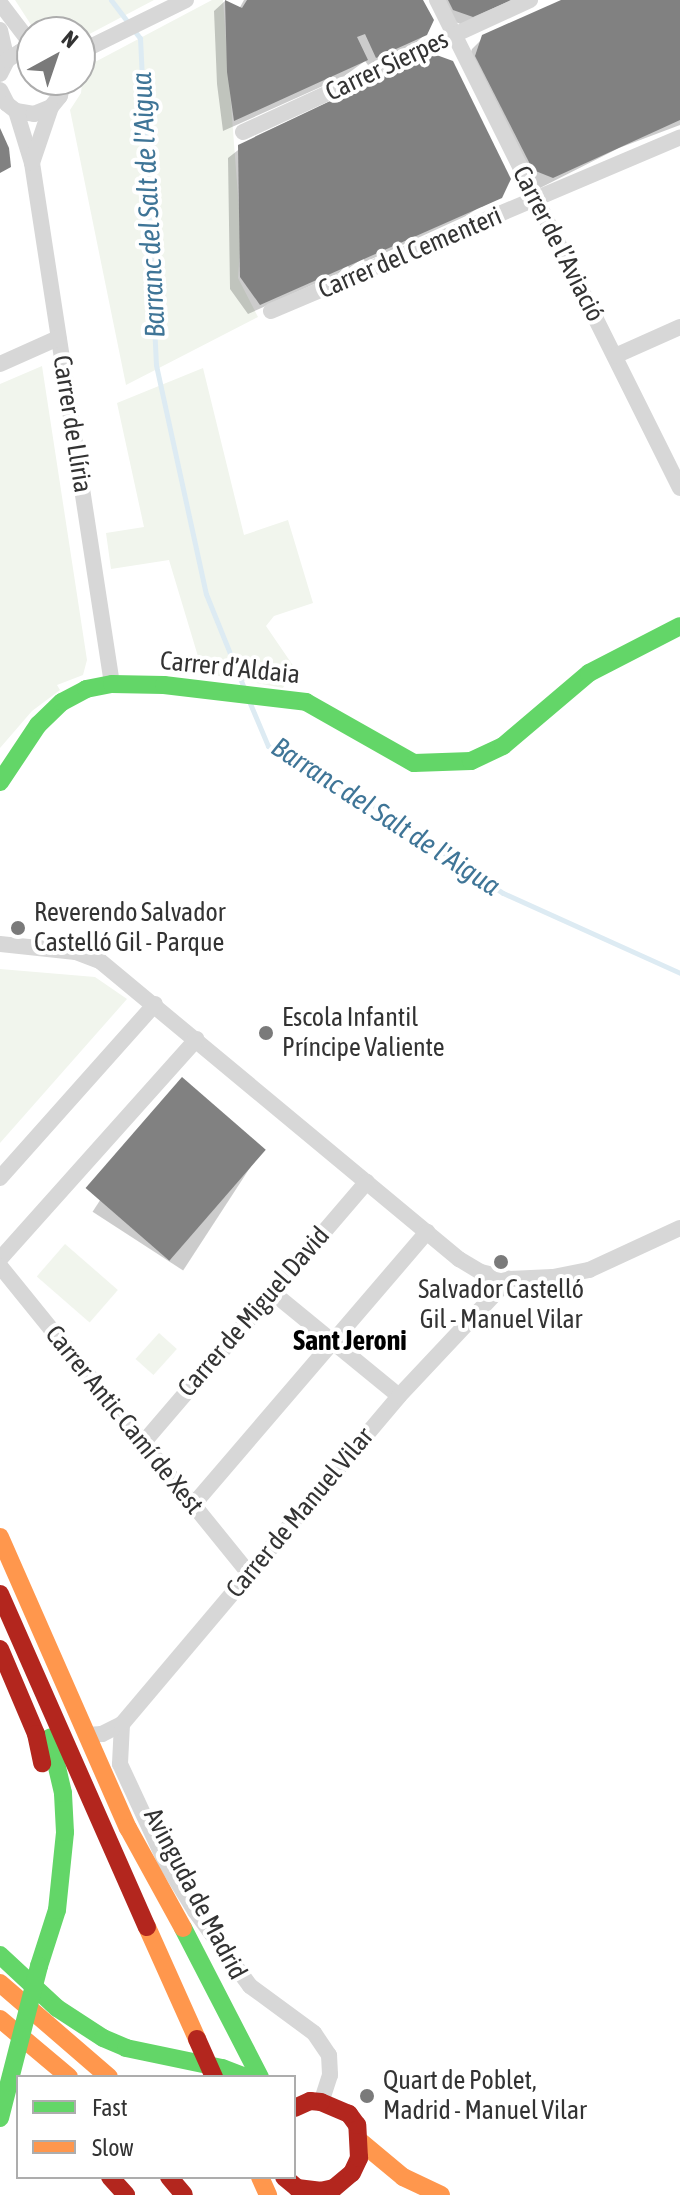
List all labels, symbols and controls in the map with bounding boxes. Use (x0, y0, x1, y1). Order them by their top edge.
north arrow (16, 16, 96, 96)
street label: Carrer Sierpes (321, 24, 453, 108)
text: N (57, 25, 83, 53)
water label: Barranc del Salt de l'Aigua (124, 71, 172, 339)
street label: Carrer de l’Aviació (505, 161, 611, 327)
street label: Carrer del Cementeri (314, 200, 506, 306)
street label: Carrer de Llíria (46, 353, 98, 495)
street label: Carrer d’Aldaia (159, 645, 301, 691)
water label: Barranc del Salt de l'Aigua (265, 730, 507, 902)
place label: Reverendo Salvador Castelló Gil - Parque (34, 897, 225, 958)
marker: Reverendo Salvador Castelló Gil - Parque (9, 919, 27, 937)
place label: Escola Infantil Príncipe Valiente (282, 1002, 445, 1064)
marker: Escola Infantil Príncipe Valiente (257, 1024, 275, 1042)
street label: Carrer de Miguel David (172, 1221, 336, 1403)
marker: Salvador Castelló Gil - Manuel Vilar (492, 1253, 510, 1271)
place label: Salvador Castelló Gil - Manuel Vilar (418, 1274, 584, 1336)
street label: Carrer Antic Camí de Xest (38, 1319, 210, 1521)
district label: Sant Jeroni (293, 1323, 407, 1357)
street label: Carrer de Manuel Vilar (220, 1422, 380, 1604)
street label: Avinguda de Madrid (137, 1803, 253, 1985)
place label: Quart de Poblet, Madrid - Manuel Vilar (383, 2065, 587, 2126)
legend (16, 2075, 296, 2179)
marker: Quart de Poblet, Madrid - Manuel Vilar (358, 2087, 376, 2105)
text: Fast (92, 2094, 128, 2121)
text: Slow (92, 2134, 134, 2161)

